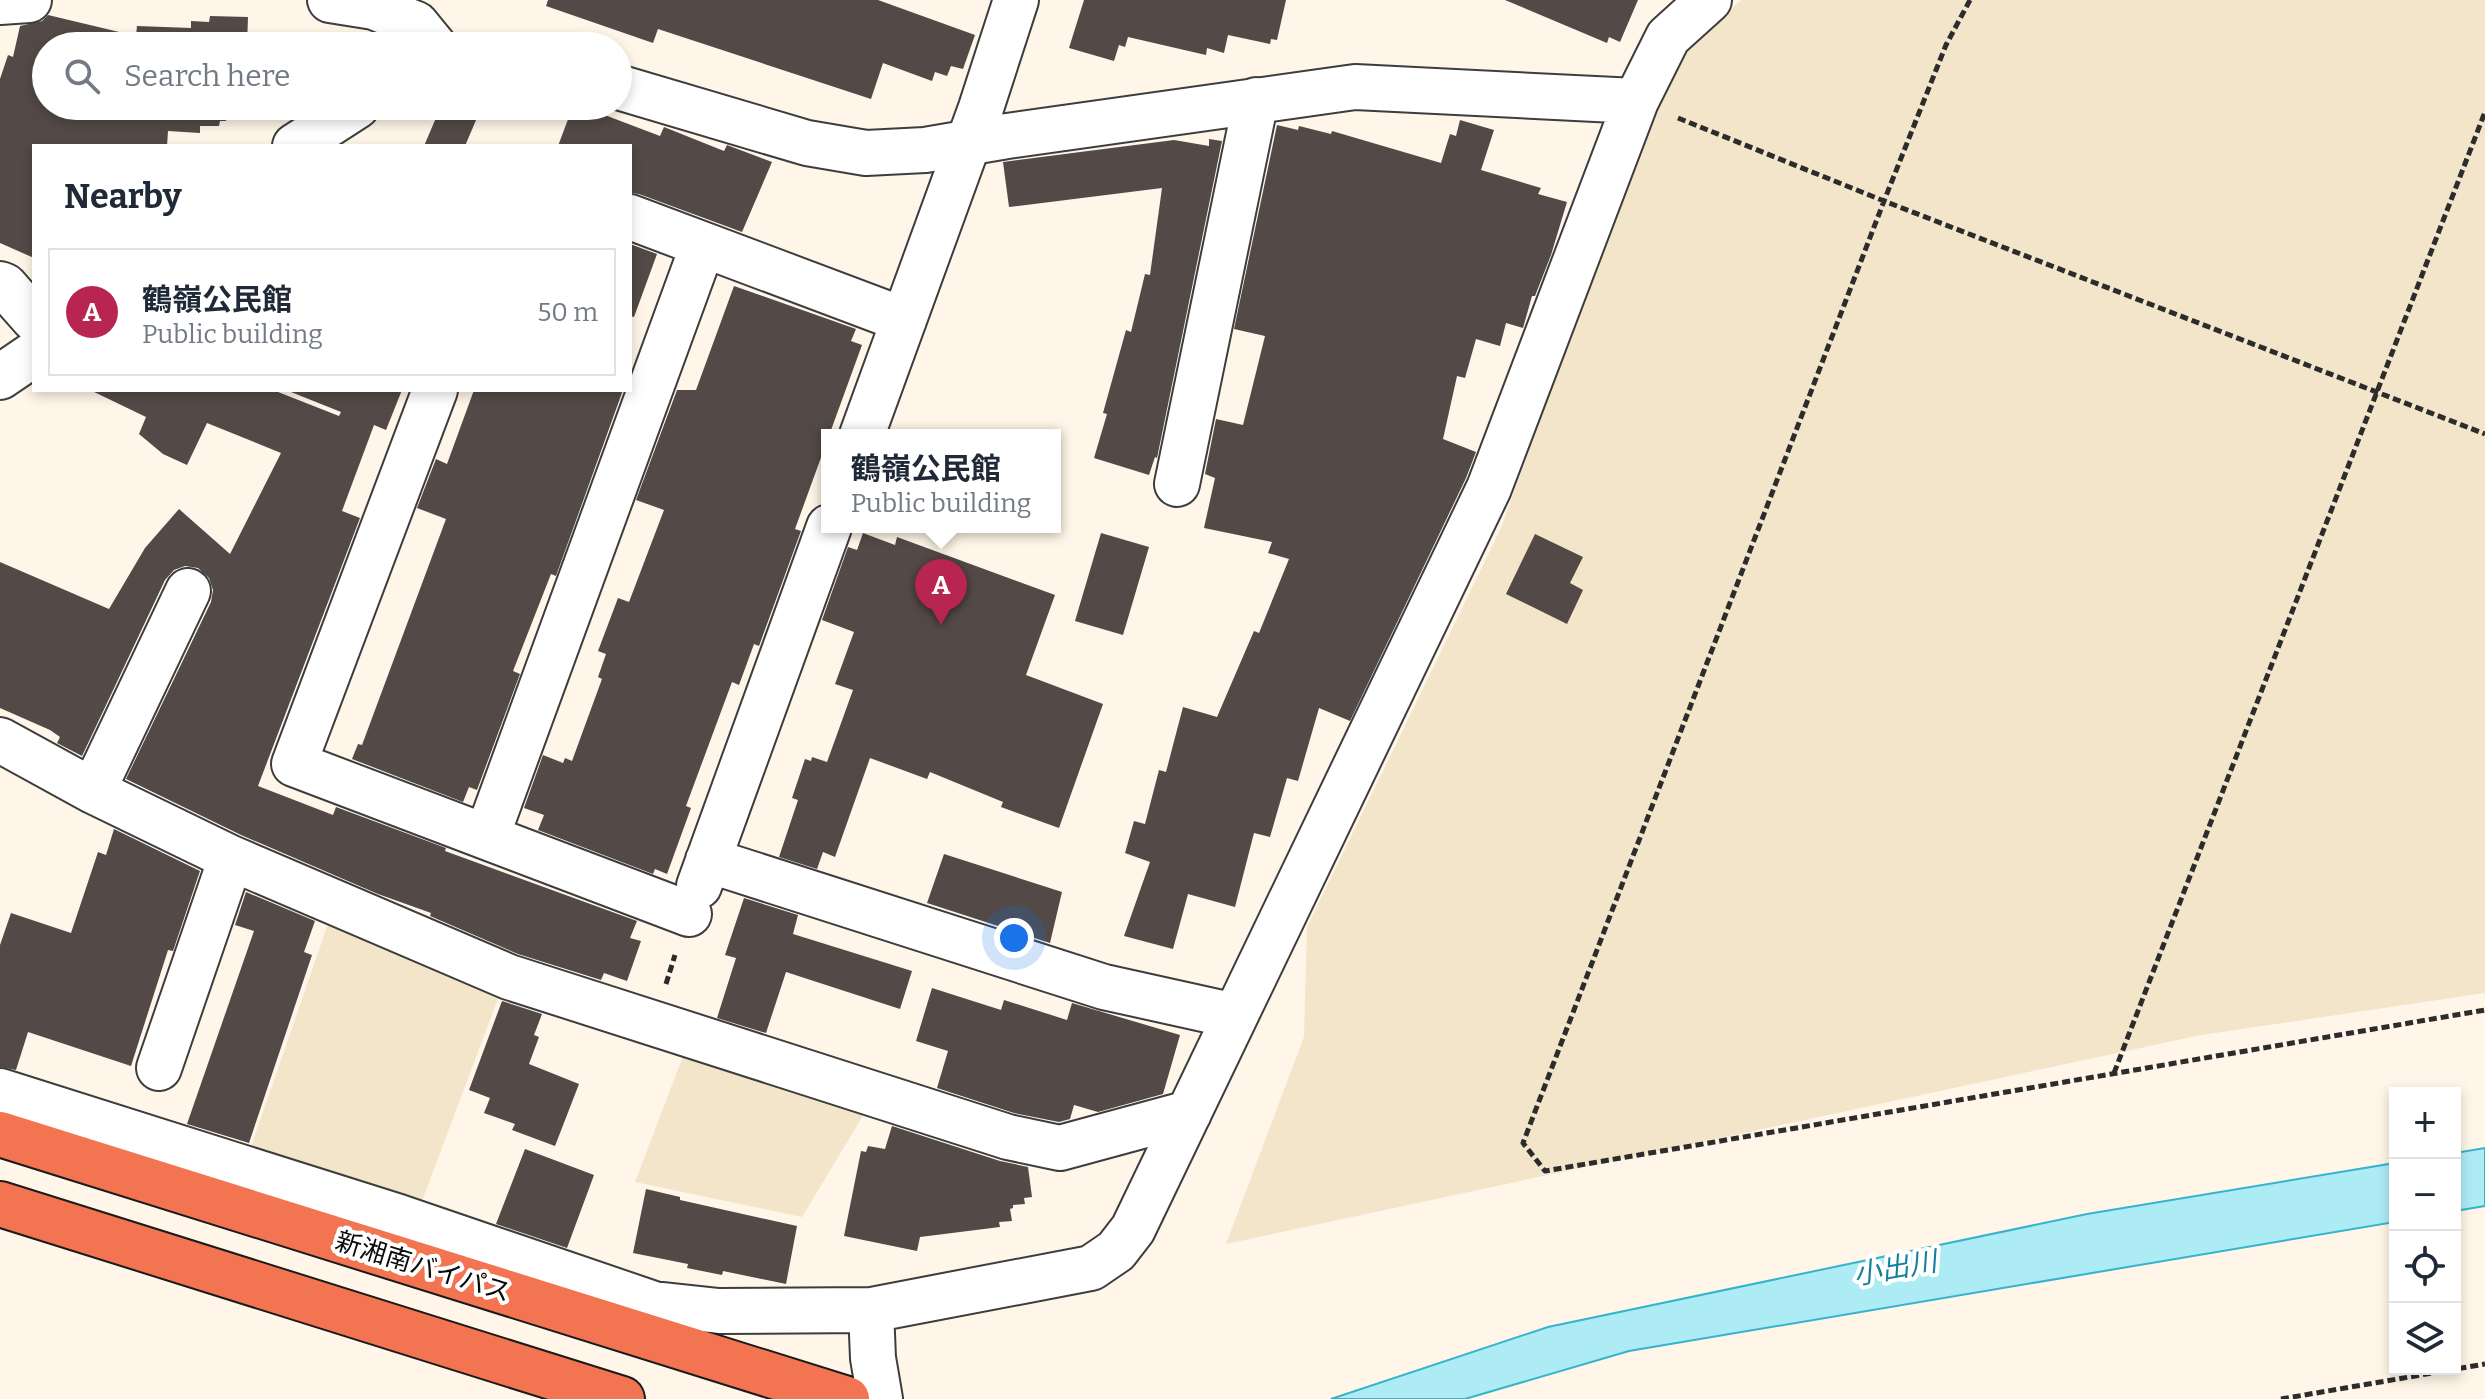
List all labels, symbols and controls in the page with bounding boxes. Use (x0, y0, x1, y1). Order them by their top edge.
search box (32, 32, 632, 120)
icon: search (60, 54, 104, 98)
text: Search here (124, 58, 291, 94)
text: Nearby (64, 176, 182, 217)
text: 鶴嶺公民館 (142, 282, 292, 318)
text: A (83, 297, 101, 328)
text: 50 m (537, 297, 598, 328)
text: Public building (142, 319, 323, 350)
popup (821, 429, 1061, 533)
text: 鶴嶺公民館 (851, 451, 1001, 487)
text: Public building (851, 488, 1031, 519)
pin: A (915, 559, 967, 625)
your location (994, 918, 1034, 958)
map controls (2389, 1087, 2461, 1375)
button: + (2389, 1087, 2461, 1159)
button: − (2389, 1159, 2461, 1231)
street label: 新湘南バイパス (332, 1226, 514, 1308)
button: locate (2389, 1231, 2461, 1303)
water label: 小出川 (1851, 1244, 1942, 1292)
button: layers (2389, 1303, 2461, 1375)

